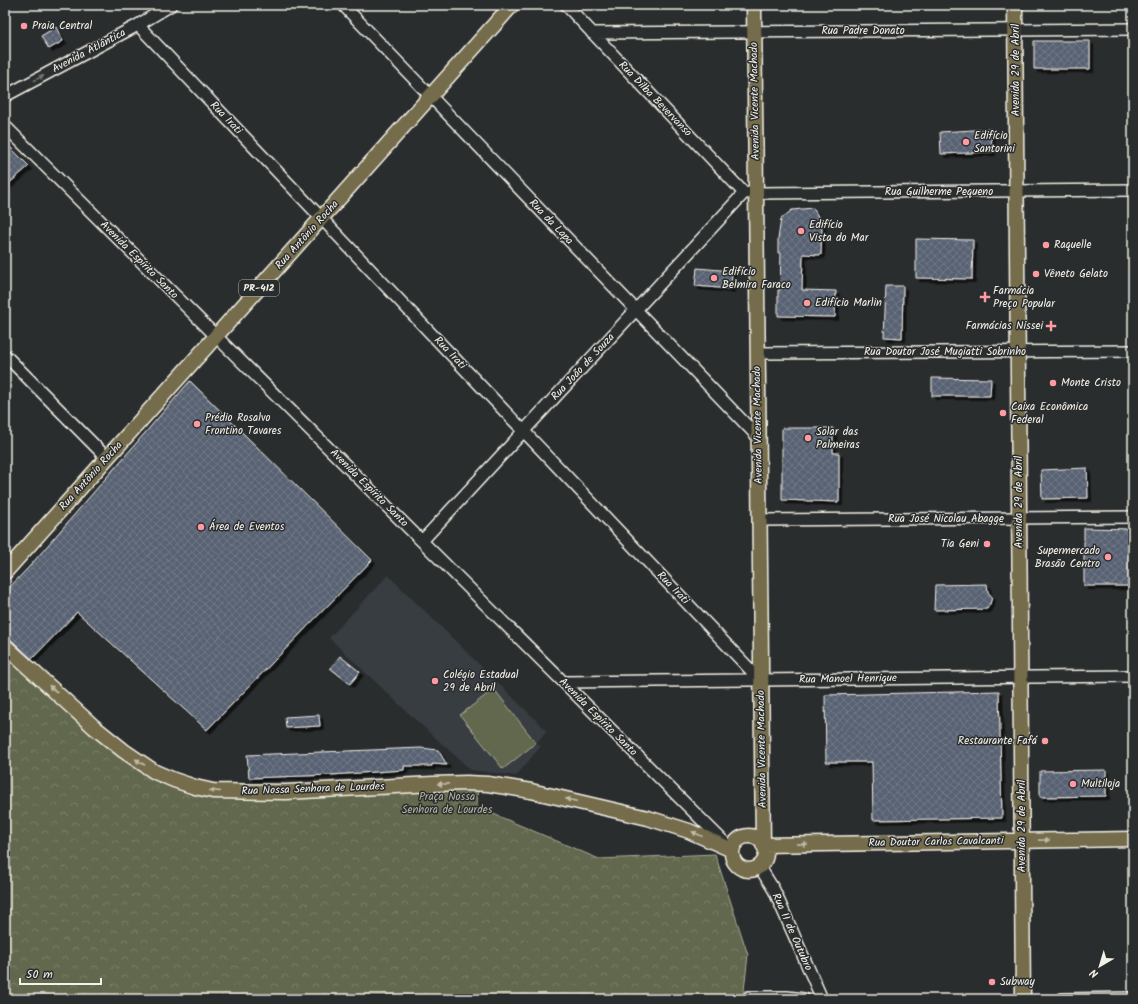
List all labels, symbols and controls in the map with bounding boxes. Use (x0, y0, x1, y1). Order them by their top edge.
place label: Praia Central (32, 17, 92, 35)
marker: Praia Central (19, 21, 29, 31)
street label: Rua Padre Donato (821, 22, 905, 40)
street label: Avenida Atlântica (49, 24, 129, 78)
street label: Avenida 29 de Abril (1007, 24, 1025, 116)
street label: Avenida Vicente Machado (745, 42, 765, 160)
street label: Rua Dilba Bevervanso (614, 57, 696, 141)
one-way arrow (34, 74, 45, 81)
street label: Rua Irati (206, 97, 247, 139)
place label: Edifício Santorini (974, 127, 1015, 158)
marker: Edifício Santorini (961, 137, 971, 147)
street label: Rua Guilherme Pequeno (885, 183, 993, 201)
street label: Rua da Lapa (524, 195, 578, 249)
street label: Rua Antônio Rocha (271, 196, 343, 274)
place label: Edifício Vista do Mar (809, 216, 870, 247)
street label: Avenida Espírito Santo (96, 217, 182, 303)
marker: Edifício Vista do Mar (796, 226, 806, 236)
place label: Raquelle (1054, 236, 1091, 254)
marker: Raquelle (1041, 240, 1051, 250)
place label: Edifício Belmira Faraco (722, 263, 791, 294)
place label: Vêneto Gelato (1044, 265, 1108, 283)
marker: Vêneto Gelato (1031, 269, 1041, 279)
marker: Edifício Belmira Faraco (709, 273, 719, 283)
road number: PR-412 (239, 280, 279, 296)
place label: Farmácia Preço Popular (993, 282, 1056, 313)
marker: Farmácia Preço Popular (980, 292, 990, 302)
place label: Edifício Marlin (815, 294, 882, 312)
marker: Edifício Marlin (802, 298, 812, 308)
place label: Farmácias Nissei (966, 317, 1043, 335)
marker: Farmácias Nissei (1046, 321, 1056, 331)
street label: Rua João de Souza (547, 329, 619, 405)
street label: Rua Irati (430, 332, 471, 374)
street label: Rua Doutor José Mugiatti Sobrinho (864, 343, 1026, 361)
street label: Avenida Vicente Machado (748, 366, 768, 484)
place label: Monte Cristo (1061, 374, 1121, 392)
marker: Monte Cristo (1048, 378, 1058, 388)
place label: Caixa Econômica Federal (1011, 398, 1088, 429)
marker: Caixa Econômica Federal (998, 408, 1008, 418)
place label: Prédio Rosalvo Frontino Tavares (205, 409, 282, 440)
marker: Prédio Rosalvo Frontino Tavares (192, 419, 202, 429)
place label: Solar das Palmeiras (816, 423, 860, 454)
marker: Solar das Palmeiras (803, 433, 813, 443)
street label: Rua Antônio Rocha (55, 437, 127, 515)
street label: Avenida Espírito Santo (326, 445, 412, 531)
street label: Avenida 29 de Abril (1010, 456, 1028, 548)
street label: Rua José Nicolau Abagge (888, 510, 1004, 528)
place label: Área de Eventos (209, 518, 285, 536)
marker: Área de Eventos (196, 522, 206, 532)
place label: Tia Geni (941, 535, 979, 553)
marker: Tia Geni (982, 539, 992, 549)
place label: Supermercado Brasão Centro (1035, 542, 1100, 573)
marker: Supermercado Brasão Centro (1103, 552, 1113, 562)
street label: Rua Irati (653, 567, 694, 609)
place label: Colégio Estadual 29 de Abril (443, 666, 519, 697)
street label: Rua Manoel Henrique (799, 669, 897, 689)
street label: Avenida Espírito Santo (555, 674, 641, 760)
marker: Colégio Estadual 29 de Abril (430, 676, 440, 686)
one-way arrow (48, 685, 58, 694)
street label: Avenida Vicente Machado (752, 690, 772, 808)
place label: Restaurante Fafá (958, 732, 1039, 750)
marker: Restaurante Fafá (1040, 736, 1050, 746)
one-way arrow (135, 758, 145, 766)
place label: Multiloja (1081, 775, 1120, 793)
street label: Rua Nossa Senhora de Lourdes (241, 777, 385, 800)
marker: Multiloja (1068, 779, 1078, 789)
street label: Avenida 29 de Abril (1013, 780, 1031, 872)
one-way arrow (436, 781, 449, 787)
one-way arrow (209, 787, 221, 794)
park label: Praça Nossa Senhora de Lourdes (402, 788, 493, 819)
one-way arrow (565, 797, 578, 803)
one-way arrow (691, 831, 702, 837)
street label: Rua Doutor Carlos Cavalcanti (868, 832, 1004, 852)
one-way arrow (1038, 837, 1051, 843)
one-way arrow (796, 841, 809, 847)
street label: Rua 11 de Outubro (767, 890, 817, 974)
north arrow (1080, 946, 1120, 986)
scale bar (20, 960, 101, 986)
text: N (1086, 964, 1103, 982)
text: 50 m (26, 965, 53, 984)
place label: Subway (1000, 973, 1035, 991)
marker: Subway (987, 977, 997, 987)

